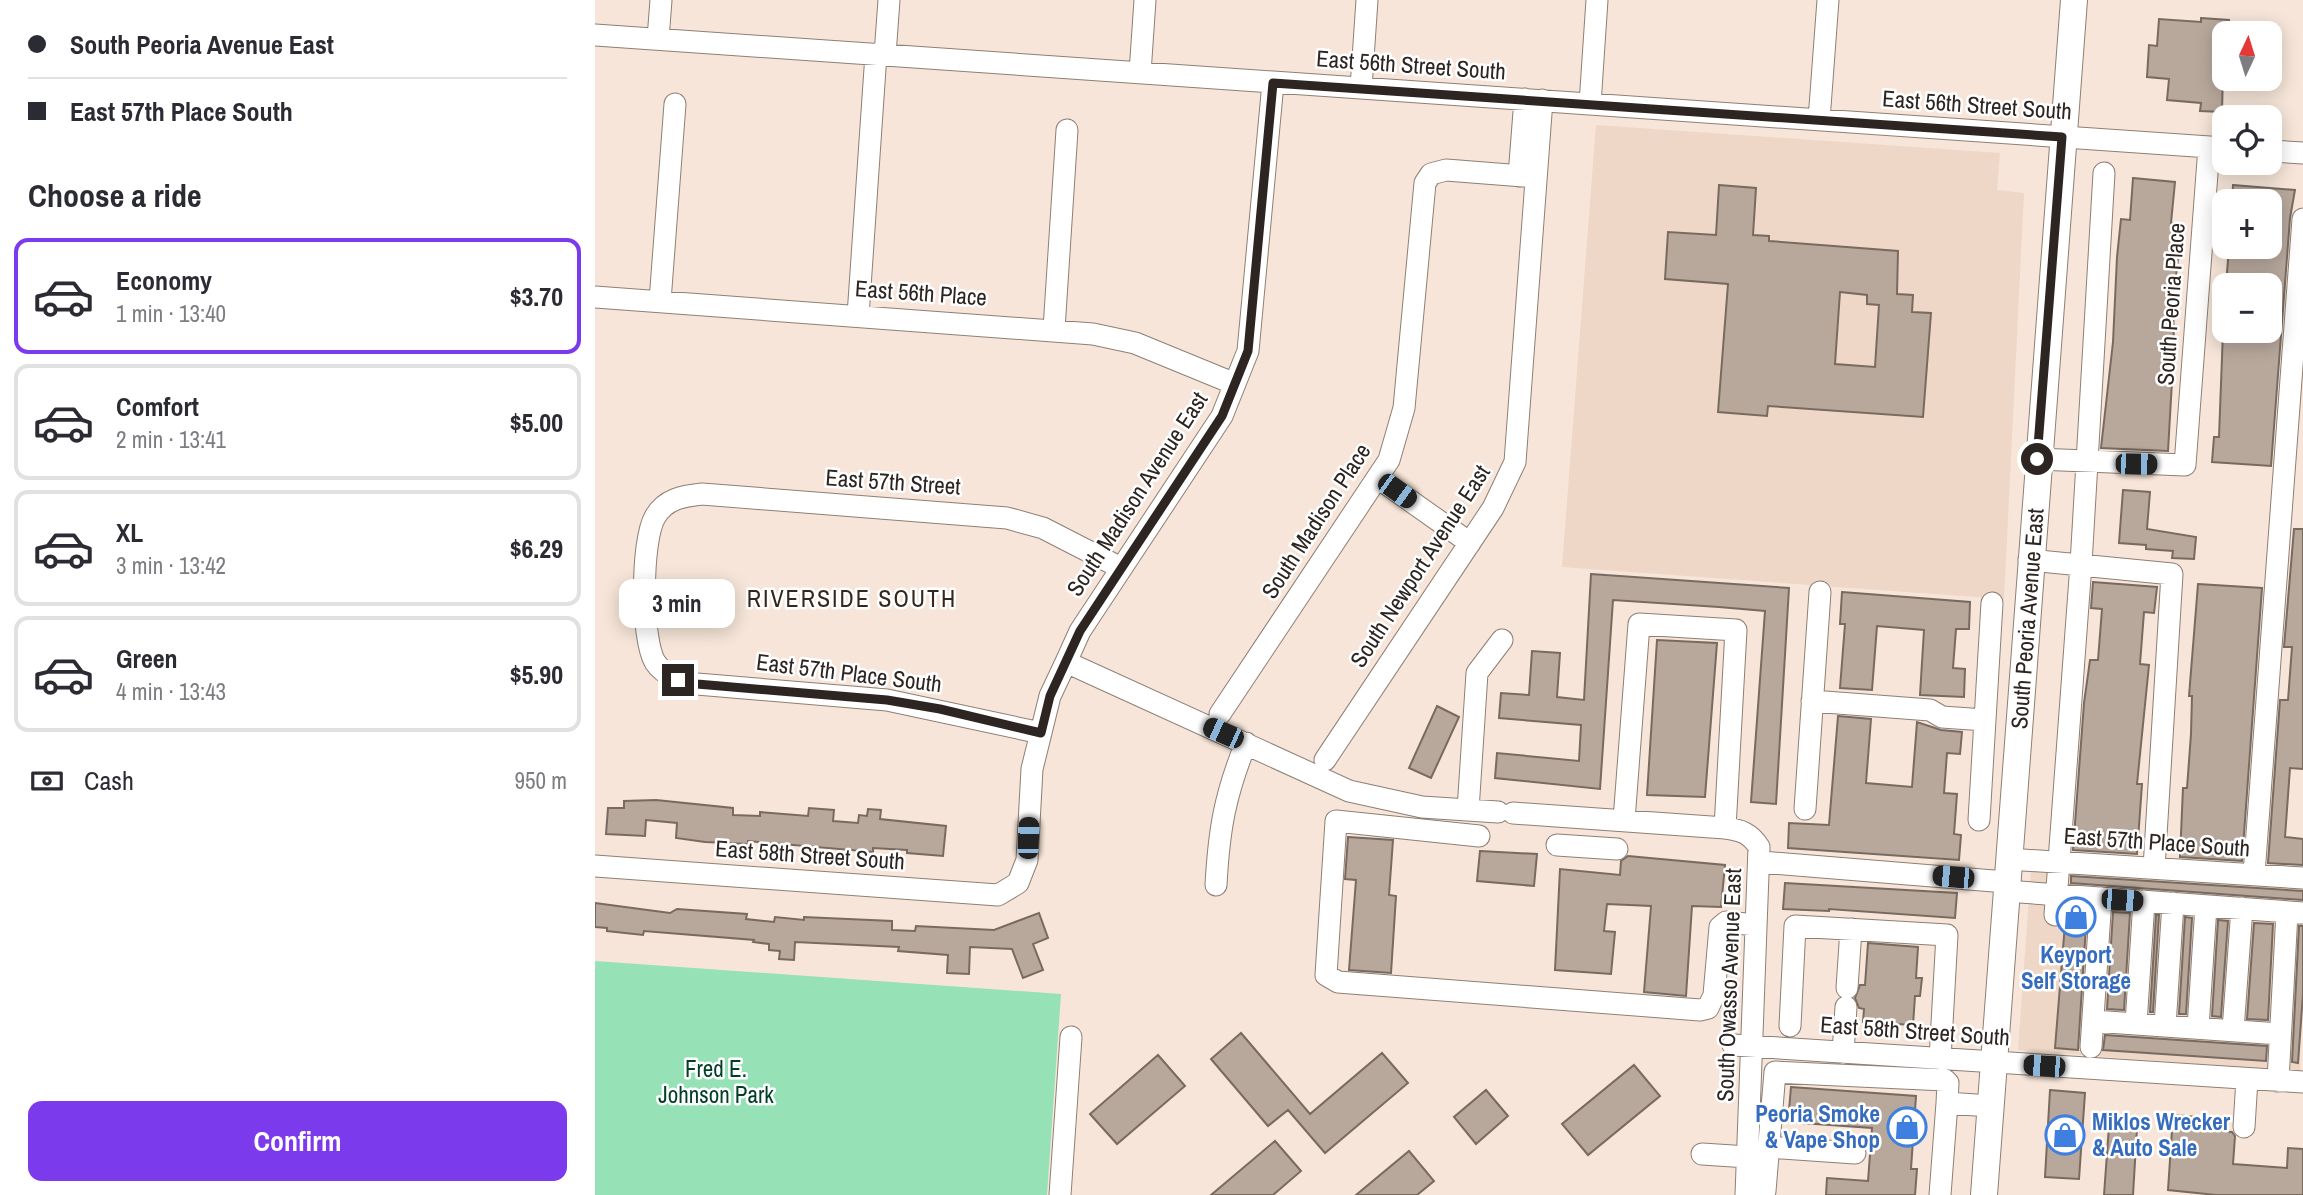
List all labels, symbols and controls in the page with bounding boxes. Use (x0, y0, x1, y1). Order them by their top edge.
north arrow (2212, 21, 2282, 91)
map controls (2212, 21, 2282, 343)
text: South Peoria Avenue East (70, 27, 334, 62)
street label: East 56th Street South (1315, 42, 1507, 87)
street label: East 56th Street South (1881, 82, 2073, 127)
text: East 57th Place South (70, 94, 293, 129)
button: locate (2212, 105, 2282, 175)
text: Choose a ride (28, 174, 202, 217)
button: + (2212, 189, 2282, 259)
street label: South Peoria Place (2149, 222, 2192, 386)
text: Economy (116, 263, 212, 298)
icon: car (32, 265, 95, 328)
street label: East 56th Place (854, 272, 988, 313)
button: − (2212, 273, 2282, 343)
text: $3.70 (510, 279, 563, 314)
text: 1 min · 13:40 (116, 298, 226, 329)
street label: South Madison Avenue East (1059, 386, 1214, 602)
text: Comfort (116, 389, 199, 424)
icon: car (32, 391, 95, 454)
text: $5.00 (510, 405, 563, 440)
text: 2 min · 13:41 (116, 424, 226, 455)
street label: South Madison Place (1254, 437, 1377, 604)
route start (2021, 443, 2053, 475)
car (2115, 453, 2158, 475)
street label: South Newport Avenue East (1342, 458, 1497, 673)
street label: East 57th Street (824, 461, 962, 502)
car (1374, 470, 1421, 512)
street label: South Peoria Avenue East (2003, 507, 2051, 730)
text: XL (116, 515, 143, 550)
icon: car (32, 517, 95, 580)
text: $6.29 (510, 531, 563, 566)
text: 3 min · 13:42 (116, 550, 226, 581)
callout: 3 min (620, 578, 736, 628)
district label: RIVERSIDE SOUTH (747, 582, 957, 614)
text: 3 min (652, 588, 702, 619)
text: Green (116, 641, 178, 676)
icon: car (32, 643, 95, 706)
street label: East 57th Place South (755, 646, 944, 699)
text: $5.90 (510, 657, 563, 692)
route end (662, 664, 694, 696)
text: 4 min · 13:43 (116, 676, 226, 707)
car (1200, 715, 1247, 751)
icon: cash (28, 762, 66, 800)
text: Cash (84, 763, 134, 798)
text: 950 m (515, 765, 567, 796)
car (1017, 817, 1040, 859)
street label: East 57th Place South (2063, 820, 2251, 863)
street label: East 58th Street South (714, 832, 906, 877)
car (1932, 865, 1975, 889)
street label: South Owasso Avenue East (1709, 868, 1748, 1102)
car (2101, 888, 2144, 912)
shop icon: Keyport Self Storage (2055, 896, 2097, 938)
place label: Keyport Self Storage (2021, 939, 2131, 996)
street label: East 58th Street South (1819, 1008, 2011, 1053)
park label: Fred E. Johnson Park (658, 1053, 774, 1110)
car (2023, 1054, 2066, 1078)
place label: Peoria Smoke & Vape Shop (1755, 1098, 1880, 1155)
button: Confirm (28, 1101, 567, 1181)
shop icon: Peoria Smoke & Vape Shop (1886, 1106, 1928, 1148)
place label: Miklos Wrecker & Auto Sale (2092, 1106, 2231, 1163)
shop icon: Miklos Wrecker & Auto Sale (2044, 1114, 2086, 1156)

